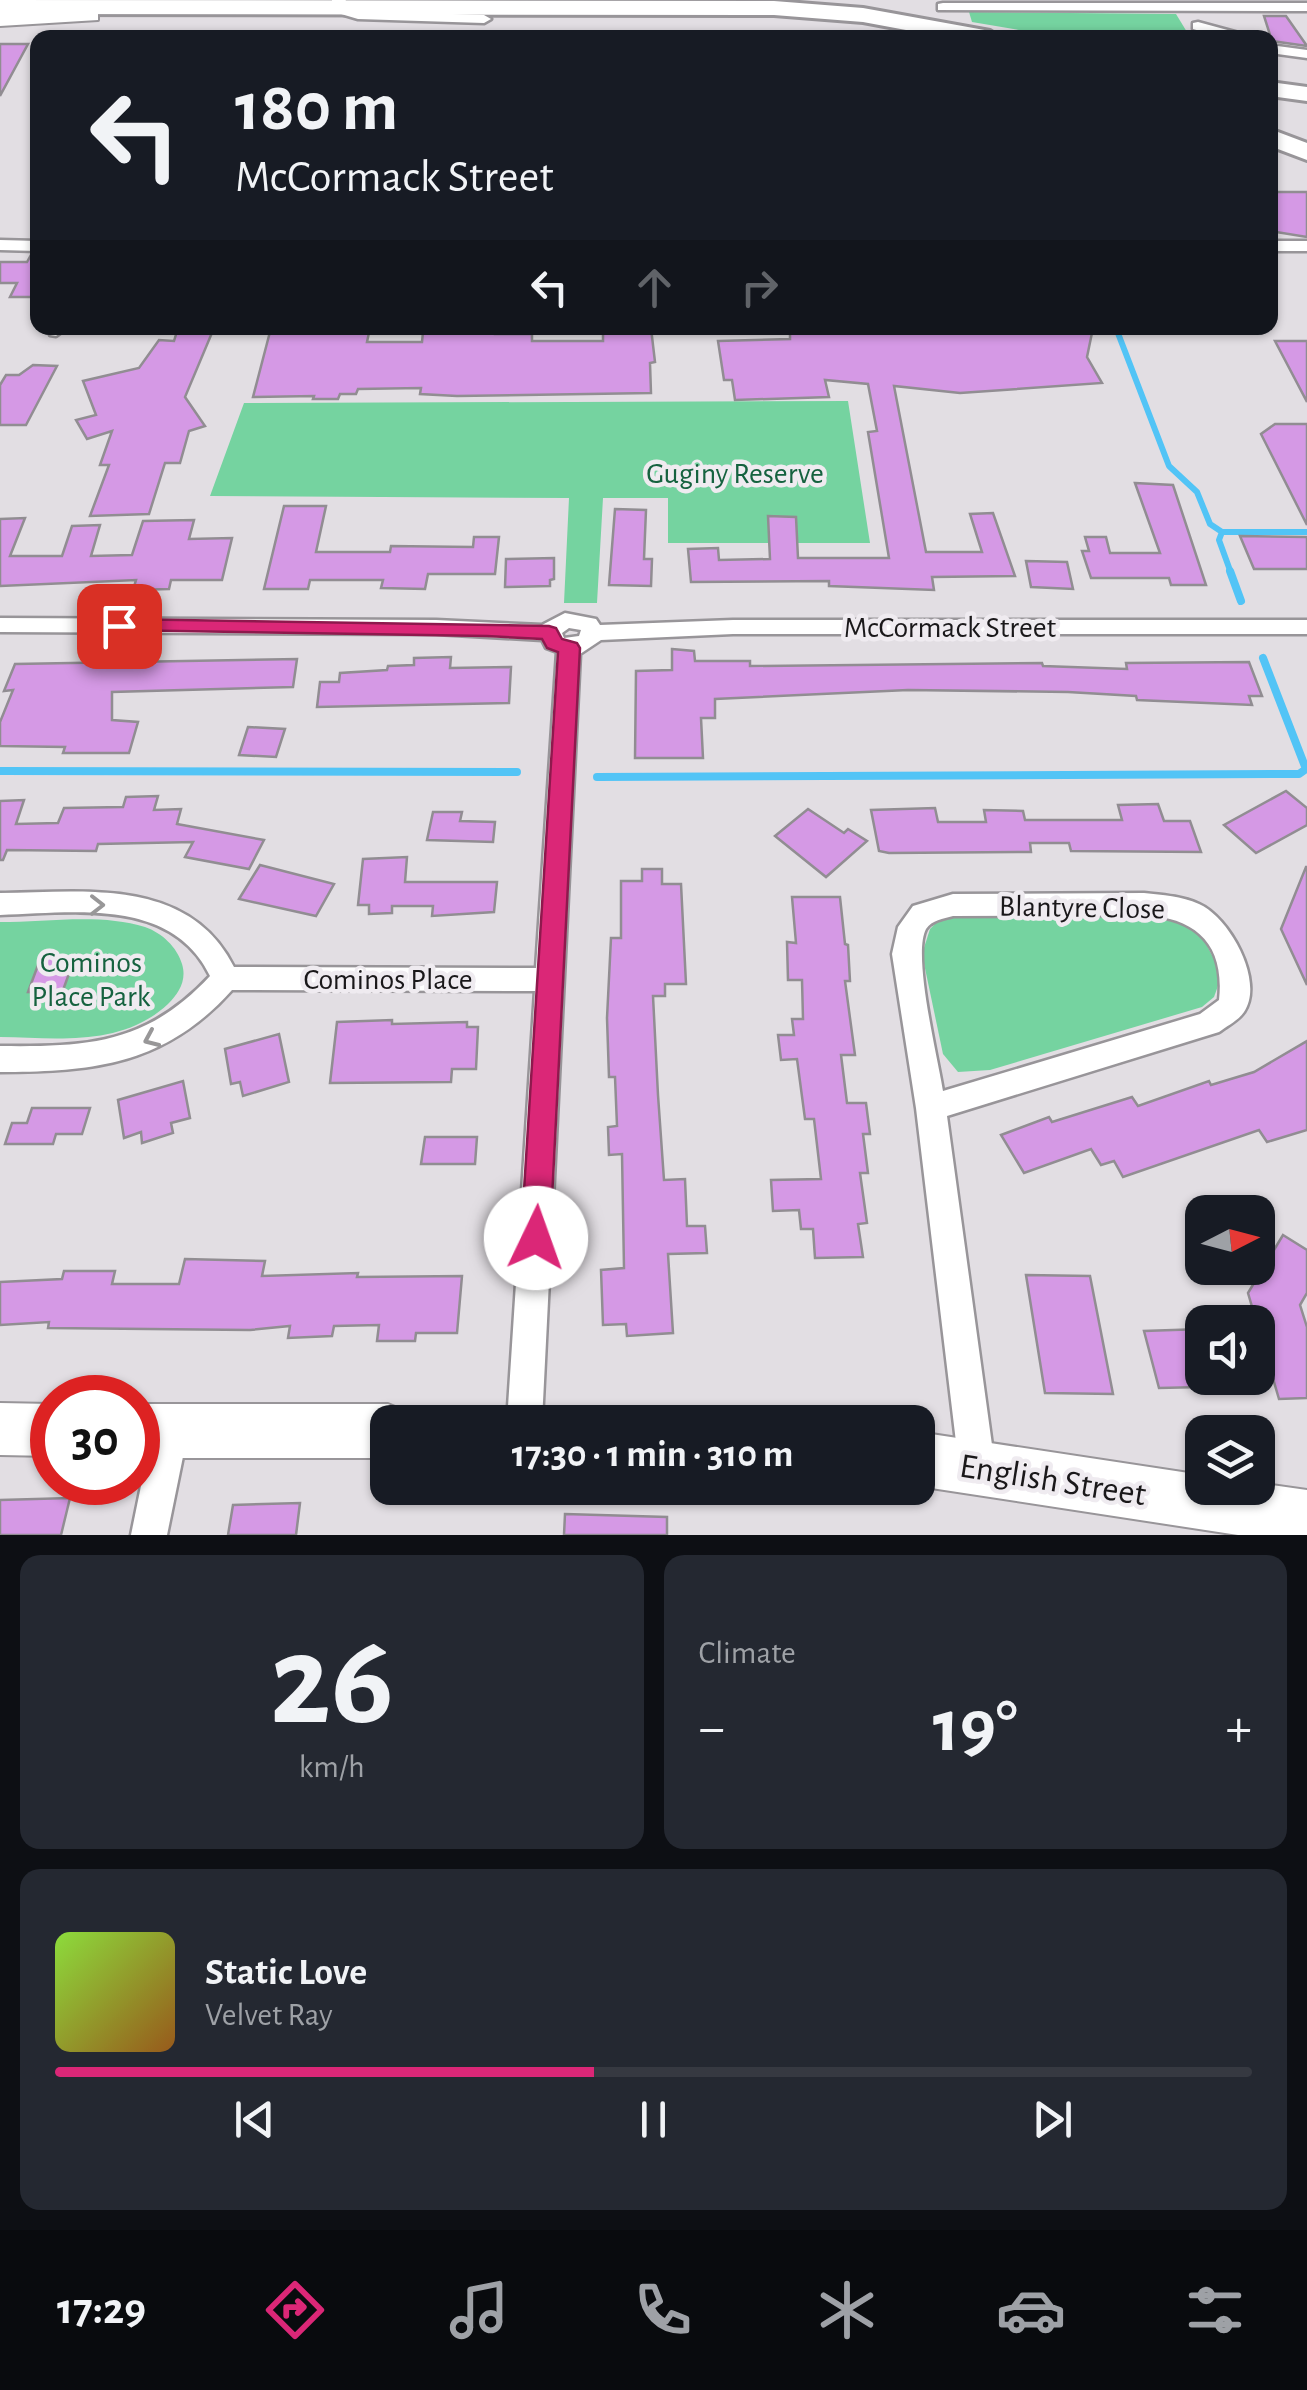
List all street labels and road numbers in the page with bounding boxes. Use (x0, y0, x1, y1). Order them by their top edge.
street label: McCormack Street (844, 613, 1057, 643)
street label: Blantyre Close (999, 892, 1165, 924)
street label: Cominos Place (303, 965, 473, 995)
street label: English Street (957, 1448, 1148, 1512)

